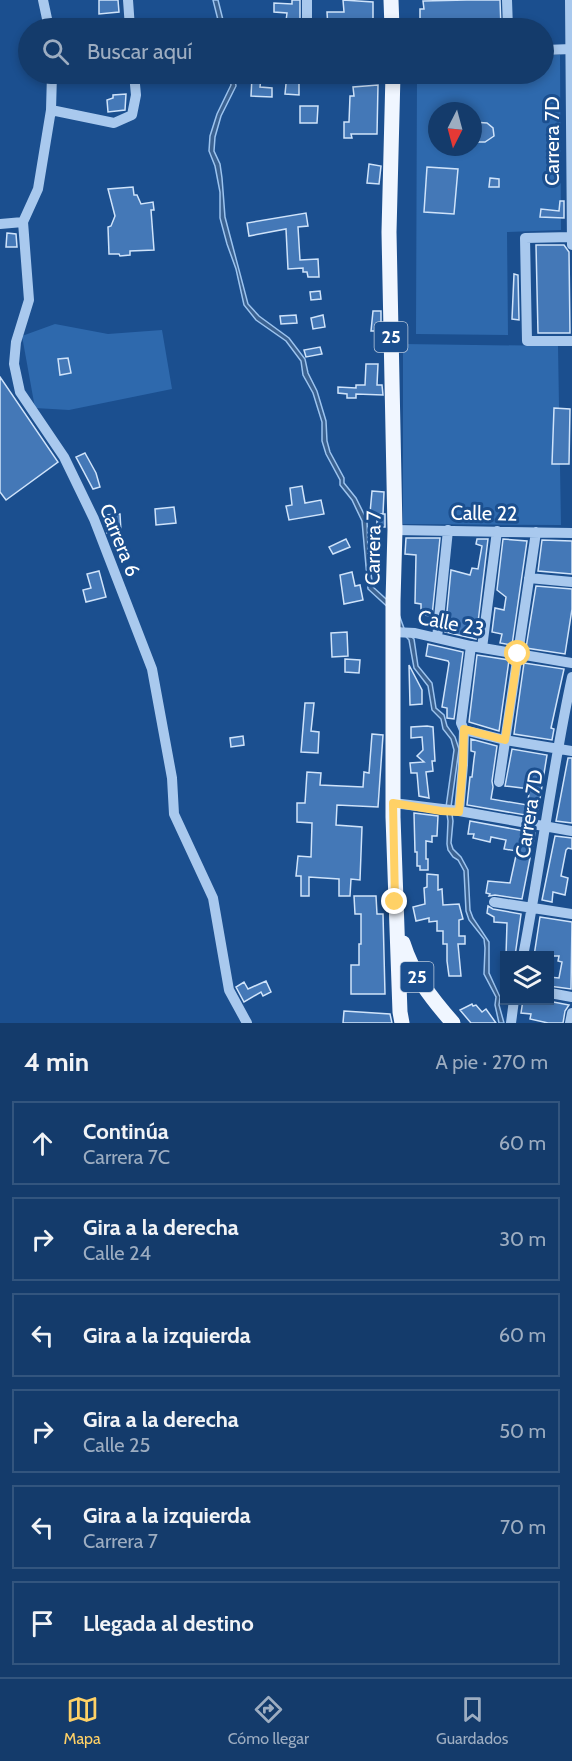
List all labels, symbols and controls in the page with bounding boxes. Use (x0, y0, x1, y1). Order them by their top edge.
search box (18, 18, 554, 84)
icon: search (39, 35, 72, 68)
text: Buscar aquí (87, 38, 192, 65)
street label: Carrera 7D (540, 96, 564, 186)
north arrow (428, 102, 482, 156)
road number: 25 (374, 322, 408, 352)
street label: Carrera 6 (95, 500, 145, 580)
street label: Calle 22 (450, 500, 518, 526)
street label: Carrera 7 (360, 510, 386, 586)
street label: Calle 23 (416, 605, 486, 641)
route start (504, 640, 530, 666)
street label: Carrera 7D (510, 768, 548, 860)
route end (381, 888, 407, 914)
map controls (500, 951, 554, 1005)
button: layers (500, 951, 554, 1005)
road number: 25 (400, 962, 434, 992)
text: 4 min (24, 1046, 89, 1078)
text: A pie · 270 m (435, 1050, 548, 1074)
text: Continúa (83, 1118, 169, 1145)
icon: ahead (26, 1127, 59, 1160)
text: 60 m (499, 1131, 546, 1155)
text: Carrera 7C (83, 1145, 170, 1169)
text: Gira a la derecha (83, 1214, 239, 1241)
icon: right (26, 1223, 59, 1256)
text: 30 m (499, 1227, 546, 1251)
text: Calle 24 (83, 1241, 151, 1265)
icon: left (26, 1319, 59, 1352)
text: Gira a la izquierda (83, 1322, 251, 1349)
text: 60 m (499, 1323, 546, 1347)
text: Gira a la derecha (83, 1406, 239, 1433)
icon: right (26, 1415, 59, 1448)
text: 50 m (499, 1419, 546, 1443)
text: Calle 25 (83, 1433, 150, 1457)
text: Gira a la izquierda (83, 1502, 251, 1529)
icon: left (26, 1511, 59, 1544)
text: 70 m (500, 1515, 546, 1539)
text: Carrera 7 (83, 1529, 158, 1553)
icon: arrive (26, 1607, 59, 1640)
text: Llegada al destino (83, 1610, 254, 1637)
tab: Mapa (64, 1693, 101, 1748)
tab: Cómo llegar (228, 1693, 309, 1748)
tab: Guardados (436, 1693, 508, 1748)

